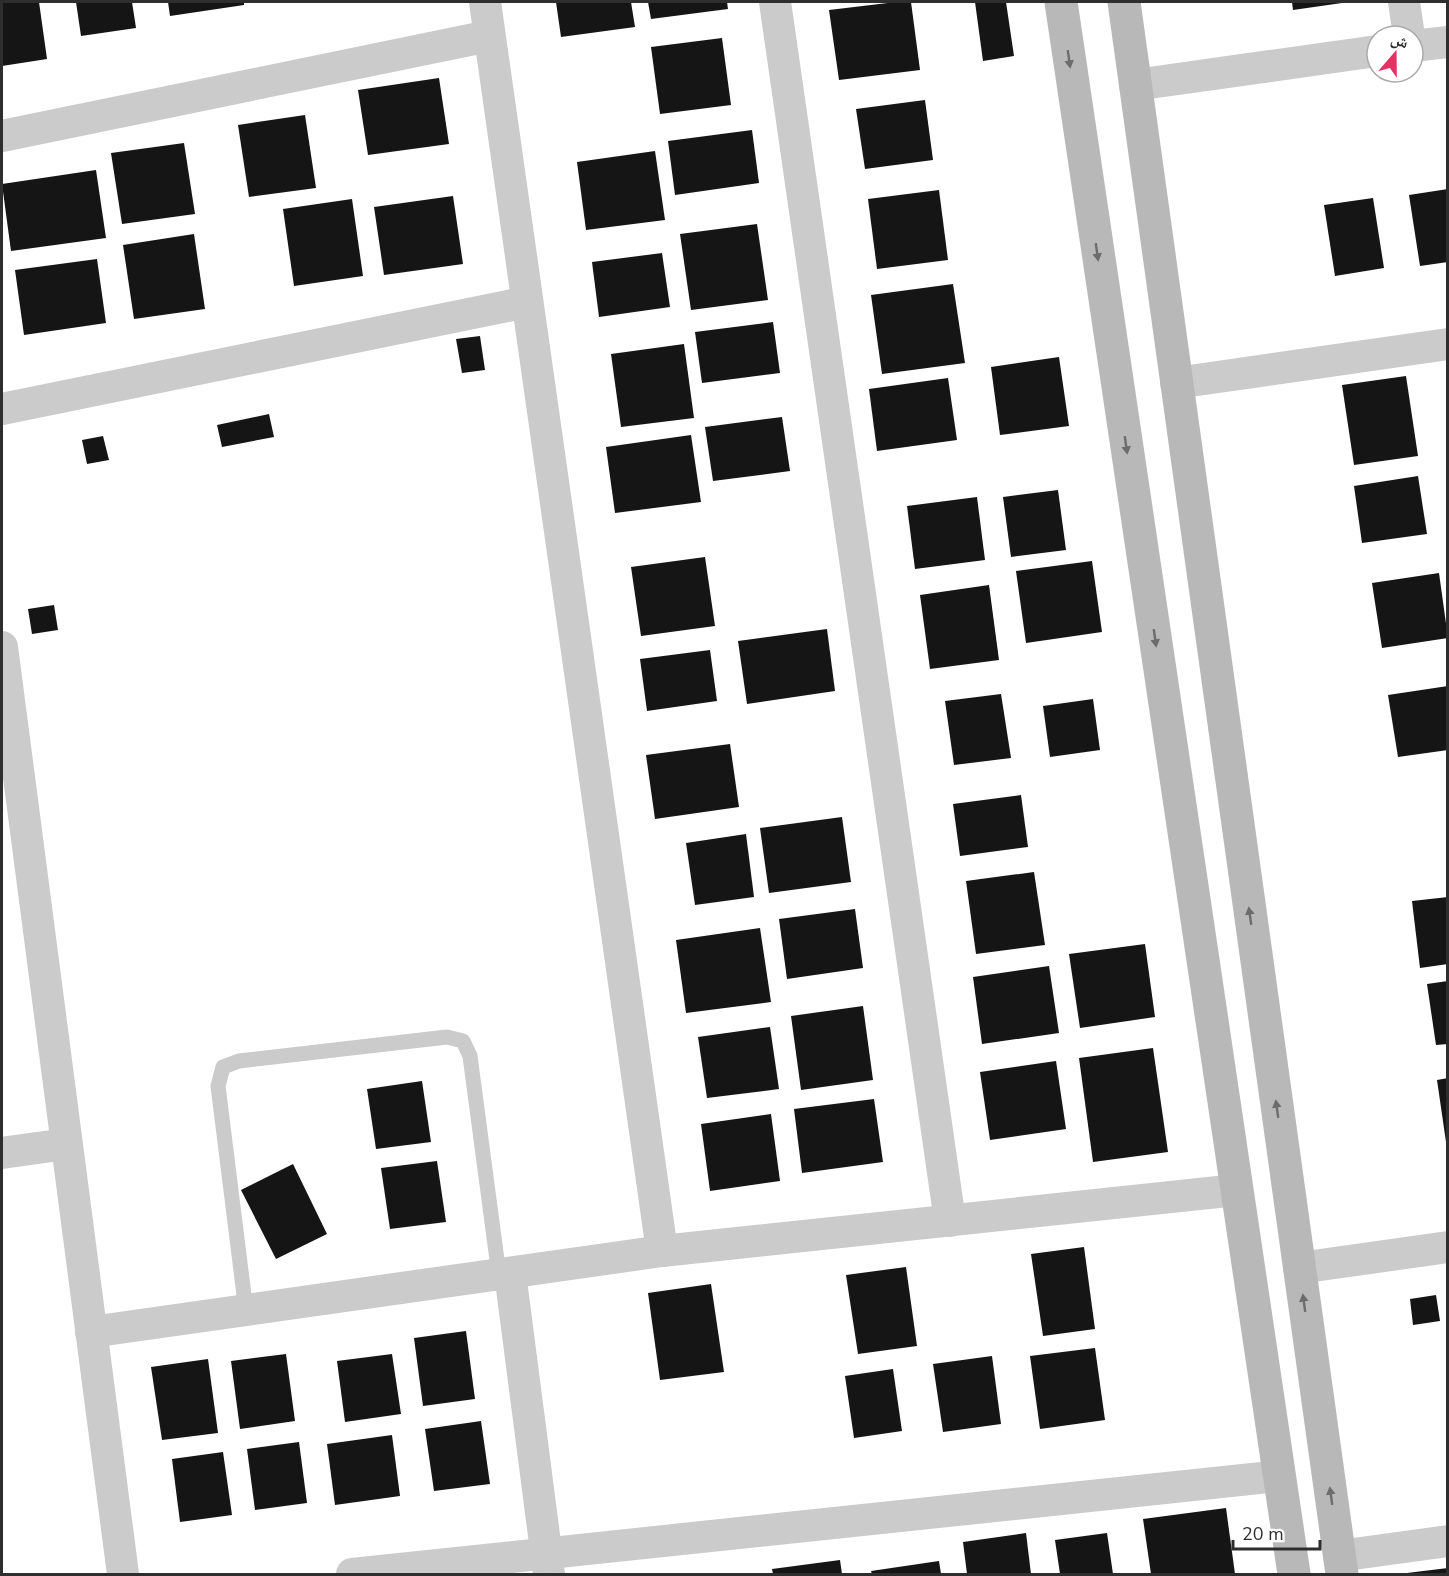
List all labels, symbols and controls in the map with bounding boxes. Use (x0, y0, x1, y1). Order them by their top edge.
north arrow (1365, 24, 1425, 84)
text: ش (1388, 28, 1412, 54)
one-way arrow (1064, 50, 1073, 69)
one-way arrow (1093, 243, 1102, 262)
one-way arrow (1121, 436, 1130, 455)
one-way arrow (1150, 629, 1159, 648)
one-way arrow (1246, 907, 1255, 926)
one-way arrow (1273, 1100, 1282, 1119)
one-way arrow (1300, 1293, 1309, 1312)
one-way arrow (1326, 1486, 1336, 1505)
scale bar (1233, 1513, 1320, 1551)
text: 20 m (1242, 1522, 1284, 1546)

